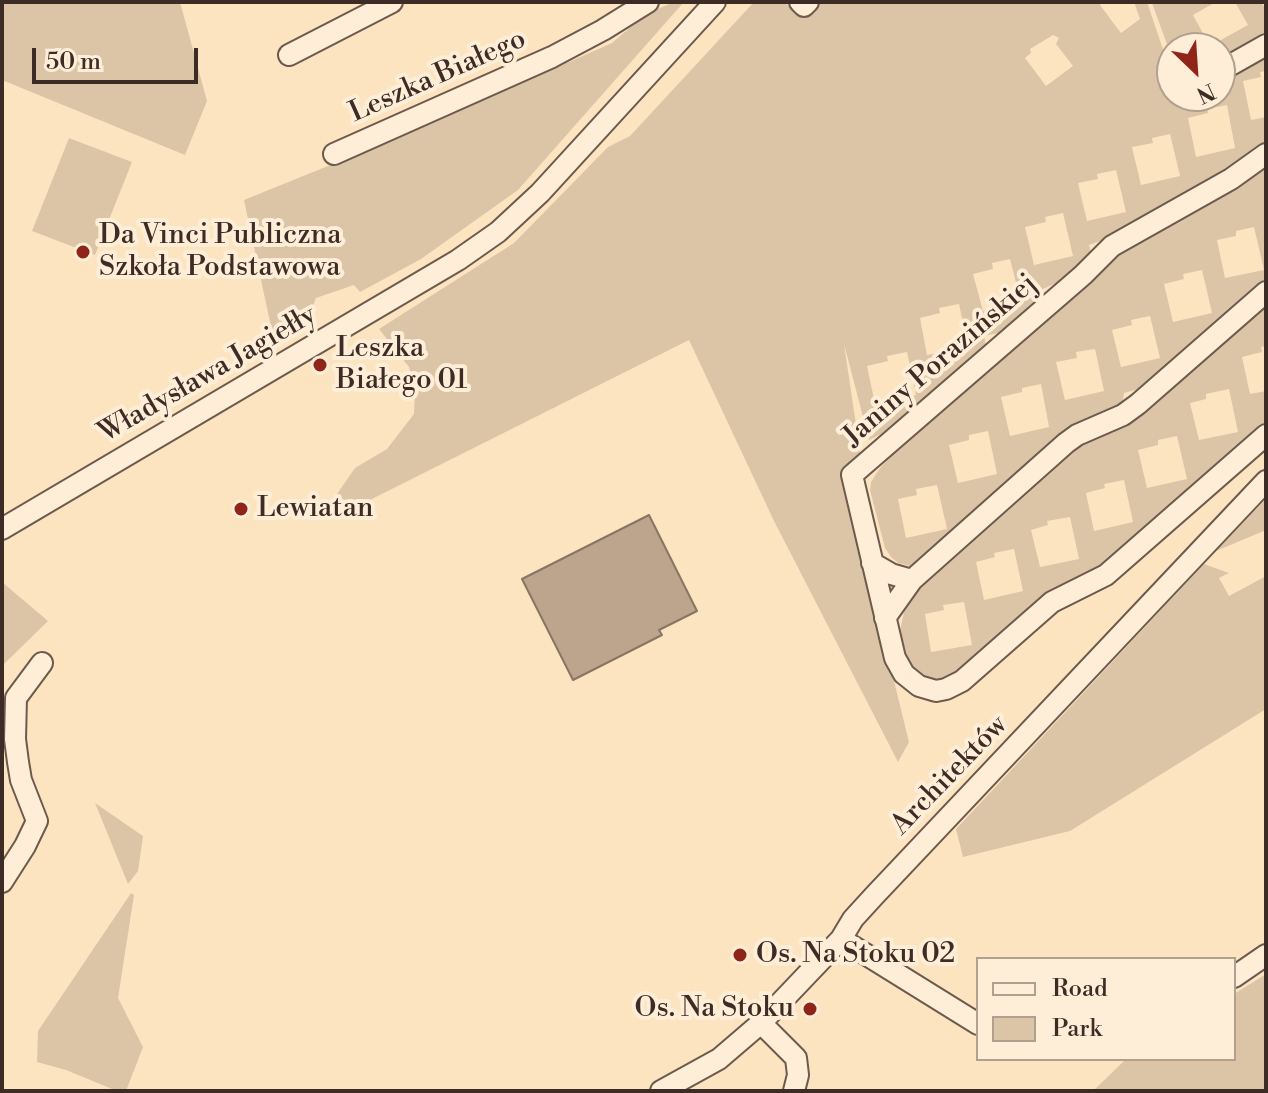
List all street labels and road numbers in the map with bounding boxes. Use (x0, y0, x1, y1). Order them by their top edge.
street label: Leszka Białego (345, 23, 531, 131)
street label: Janiny Porazińskiej (837, 268, 1045, 454)
street label: Władysława Jagiełły (93, 299, 323, 451)
street label: Architektów (885, 709, 1015, 843)

